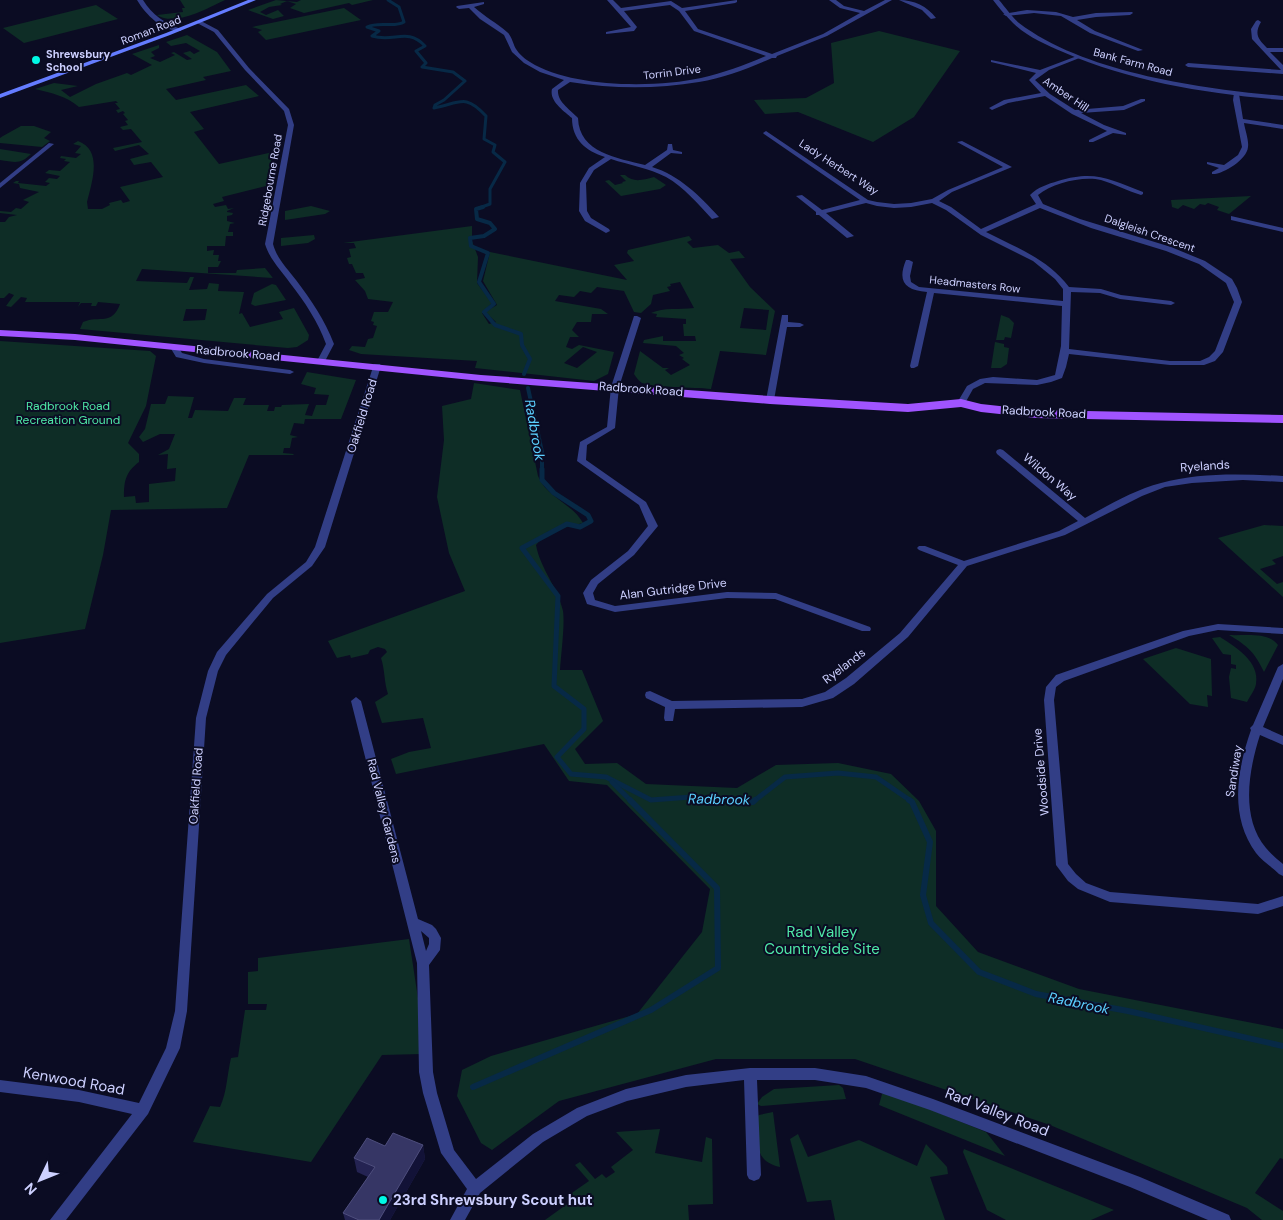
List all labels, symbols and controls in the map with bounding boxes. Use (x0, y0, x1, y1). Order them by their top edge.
street label: Roman Road (119, 12, 183, 48)
street label: Bank Farm Road (1092, 45, 1174, 79)
place label: Shrewsbury School (46, 47, 111, 74)
marker: Shrewsbury School (30, 54, 42, 66)
street label: Torrin Drive (642, 62, 702, 82)
street label: Amber Hill (1040, 74, 1092, 114)
street label: Ridgebourne Road (255, 133, 285, 227)
street label: Lady Herbert Way (797, 136, 881, 198)
street label: Dalgleish Crescent (1103, 211, 1197, 255)
street label: Headmasters Row (929, 272, 1022, 296)
street label: Radbrook Road (195, 341, 281, 365)
street label: Oakfield Road (343, 377, 381, 455)
street label: Radbrook Road (598, 378, 684, 400)
park label: Radbrook Road Recreation Ground (16, 398, 120, 428)
water label: Radbrook (521, 398, 549, 463)
street label: Radbrook Road (1002, 402, 1086, 422)
street label: Wildon Way (1020, 450, 1081, 505)
street label: Ryelands (1180, 456, 1230, 476)
street label: Alan Gutridge Drive (619, 574, 728, 604)
street label: Ryelands (819, 645, 869, 687)
street label: Woodside Drive (1029, 727, 1053, 816)
street label: Sandiway (1222, 743, 1246, 798)
street label: Oakfield Road (185, 747, 207, 825)
street label: Rad Valley Gardens (363, 757, 405, 865)
water label: Radbrook (688, 789, 751, 809)
park label: Rad Valley Countryside Site (764, 922, 880, 959)
water label: Radbrook (1047, 988, 1112, 1018)
street label: Kenwood Road (22, 1062, 126, 1100)
street label: Rad Valley Road (942, 1083, 1052, 1141)
north arrow (15, 1155, 65, 1205)
text: N (20, 1179, 41, 1199)
place label: 23rd Shrewsbury Scout hut (393, 1190, 593, 1210)
marker: 23rd Shrewsbury Scout hut (377, 1194, 389, 1206)

